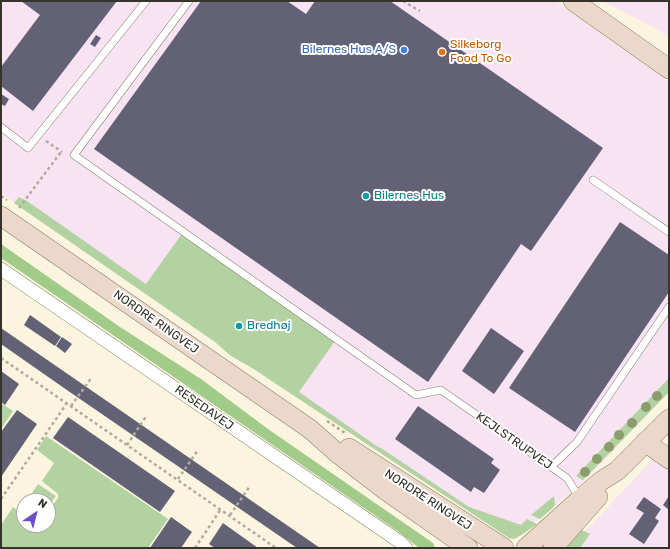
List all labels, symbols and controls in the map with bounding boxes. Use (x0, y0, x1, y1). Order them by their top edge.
place label: Silkeborg Food To Go (450, 38, 511, 66)
place label: Bilernes Hus A/S (302, 43, 396, 57)
marker: Bilernes Hus A/S (399, 45, 409, 55)
marker: Silkeborg Food To Go (437, 47, 447, 57)
place label: Bilernes Hus (374, 189, 444, 203)
marker: Bilernes Hus (361, 191, 371, 201)
street label: NORDRE RINGVEJ (111, 287, 201, 357)
place label: Bredhøj (247, 319, 291, 333)
marker: Bredhøj (234, 321, 244, 331)
street label: RESEDAVEJ (172, 383, 236, 433)
street label: KEJLSTRUPVEJ (473, 409, 555, 473)
street label: NORDRE RINGVEJ (382, 467, 474, 533)
north arrow (16, 493, 56, 533)
text: N (36, 496, 50, 511)

